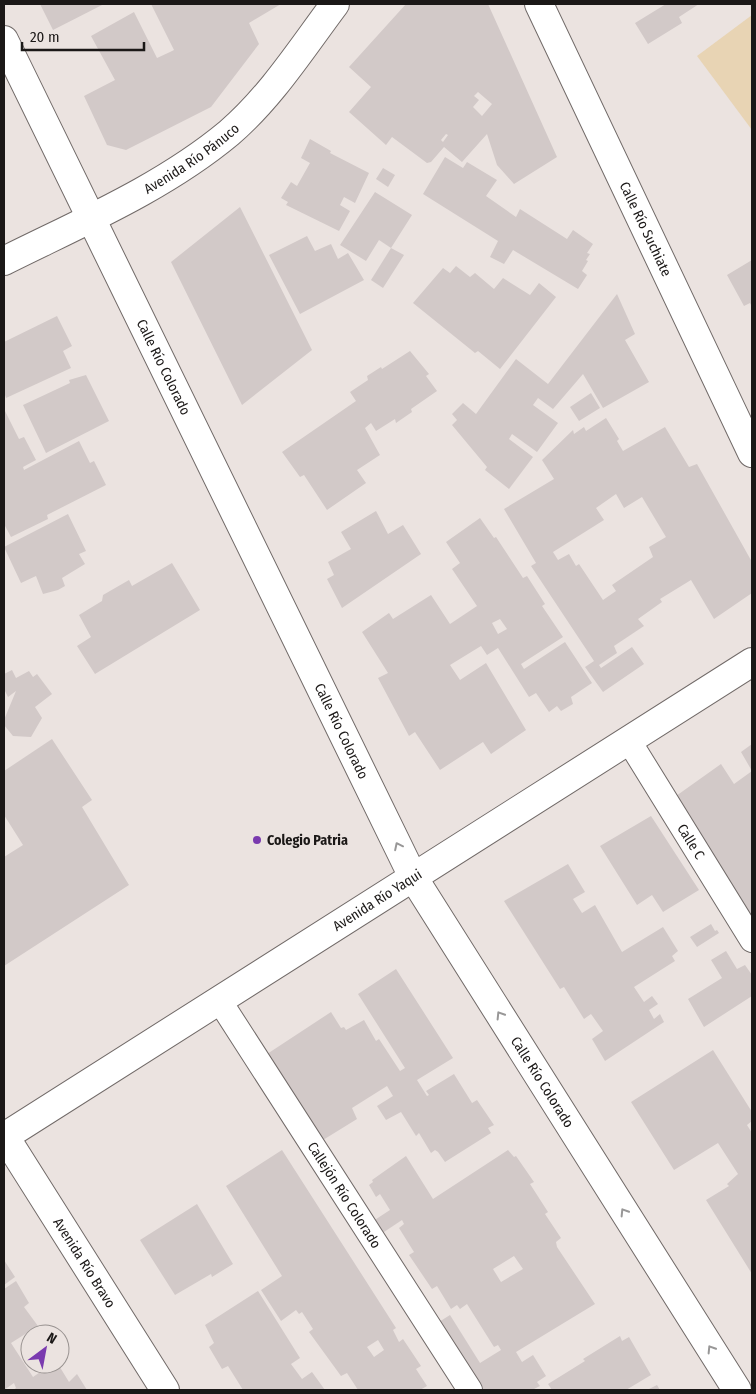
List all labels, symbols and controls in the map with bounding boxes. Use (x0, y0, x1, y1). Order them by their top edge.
scale bar (22, 20, 145, 52)
text: 20 m (30, 28, 60, 46)
street label: Avenida Río Pánuco (141, 120, 243, 197)
street label: Calle Río Suchiate (616, 179, 675, 279)
street label: Calle Río Colorado (133, 316, 194, 418)
street label: Calle Río Colorado (311, 680, 372, 782)
street label: Calle C (674, 821, 708, 862)
place label: Colegio Patria (267, 832, 348, 849)
marker: Colegio Patria (251, 834, 263, 846)
one-way arrow (394, 842, 404, 851)
street label: Avenida Río Yaqui (329, 866, 425, 935)
one-way arrow (497, 1011, 507, 1020)
street label: Calle Río Colorado (507, 1033, 578, 1131)
street label: Callejón Río Colorado (304, 1139, 385, 1251)
one-way arrow (621, 1208, 631, 1217)
street label: Avenida Río Bravo (50, 1214, 119, 1311)
north arrow (20, 1324, 70, 1374)
text: N (44, 1329, 60, 1348)
one-way arrow (708, 1345, 717, 1355)

